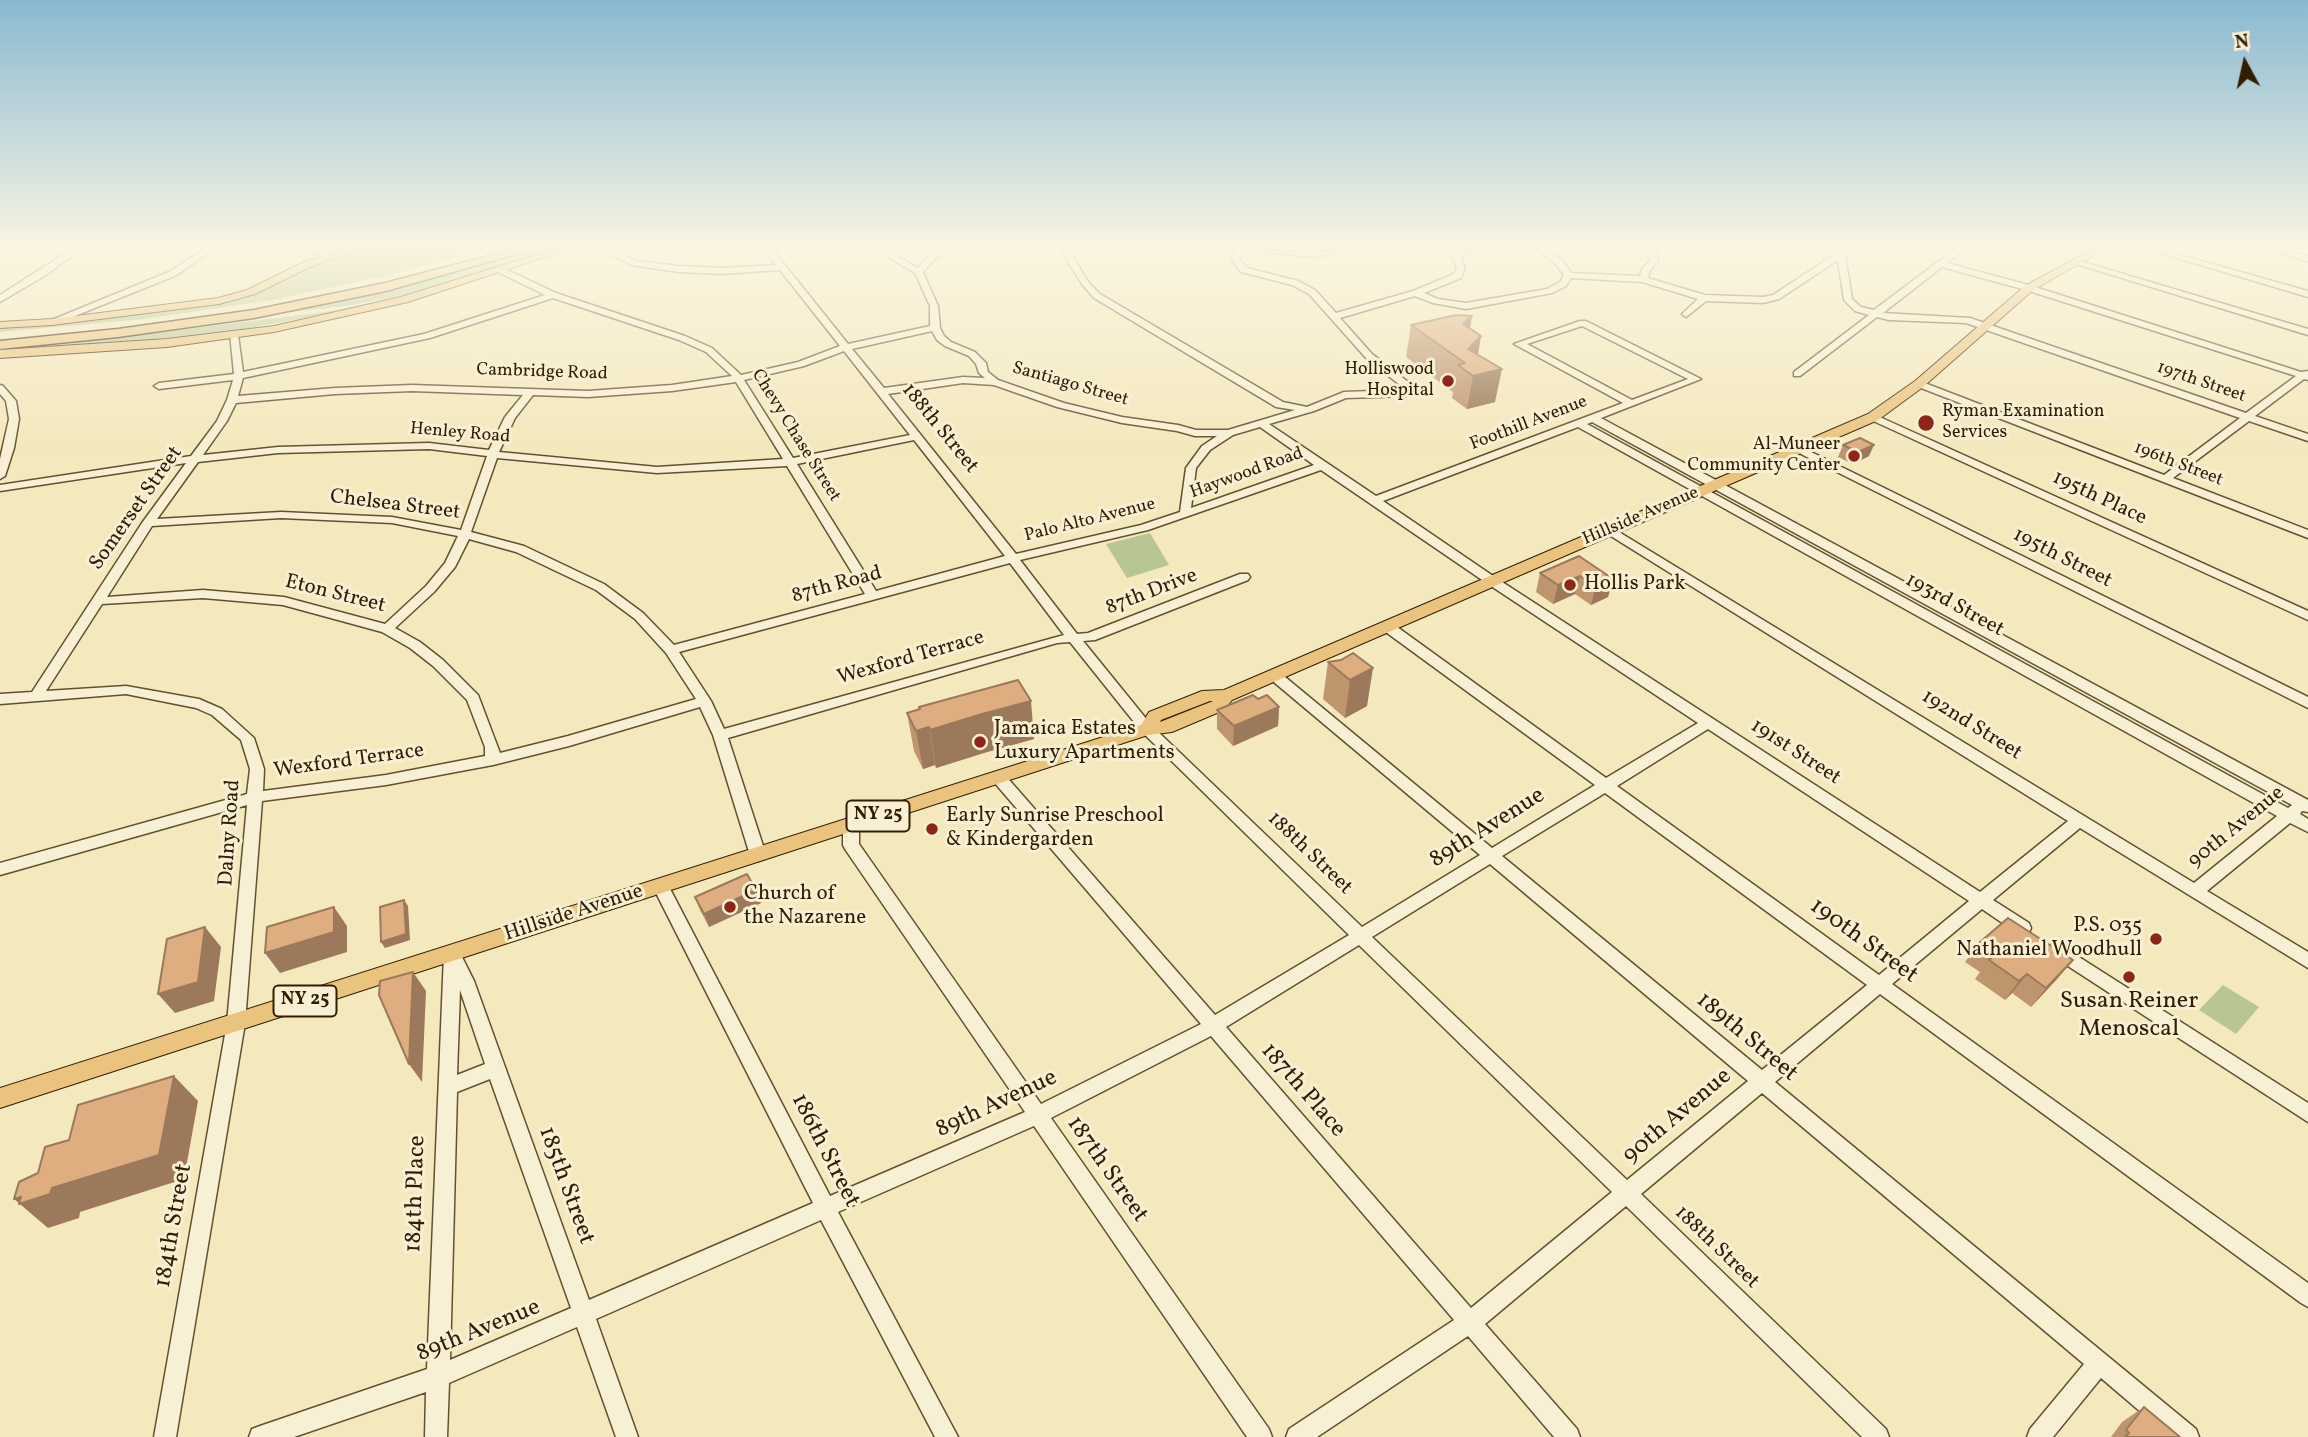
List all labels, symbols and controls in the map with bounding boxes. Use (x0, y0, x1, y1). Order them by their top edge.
north arrow (2210, 28, 2280, 98)
text: N (2233, 28, 2251, 56)
street label: Santiago Street (1009, 358, 1131, 412)
street label: 197th Street (2154, 358, 2248, 408)
street label: Cambridge Road (476, 360, 608, 386)
place label: Holliswood Hospital (1344, 360, 1434, 402)
street label: Chevy Chase Street (746, 366, 844, 506)
marker: Holliswood Hospital (1440, 373, 1456, 389)
street label: 188th Street (895, 379, 983, 479)
street label: Foothill Avenue (1467, 392, 1591, 456)
place label: Ryman Examination Services (1942, 402, 2105, 444)
marker: Ryman Examination Services (1916, 413, 1936, 433)
street label: Henley Road (409, 419, 511, 449)
place label: Al-Muneer Community Center (1688, 435, 1840, 478)
street label: 196th Street (2130, 438, 2226, 492)
street label: Somerset Street (85, 442, 189, 576)
street label: Haywood Road (1187, 443, 1307, 505)
marker: Al-Muneer Community Center (1846, 448, 1862, 464)
street label: 195th Place (2048, 466, 2150, 532)
street label: Hillside Avenue (1580, 483, 1702, 551)
street label: Chelsea Street (328, 486, 462, 526)
street label: Palo Alto Avenue (1022, 494, 1158, 548)
street label: 195th Street (2008, 523, 2116, 595)
street label: 87th Road (789, 562, 885, 610)
street label: 87th Drive (1103, 564, 1201, 622)
street label: 193rd Street (1900, 568, 2008, 644)
street label: Eton Street (282, 570, 388, 620)
place label: Hollis Park (1584, 572, 1686, 598)
marker: Hollis Park (1562, 577, 1578, 593)
street label: Wexford Terrace (835, 626, 987, 692)
street label: 192nd Street (1916, 685, 2026, 767)
street label: 191st Street (1745, 714, 1845, 792)
place label: Jamaica Estates Luxury Apartments (994, 717, 1175, 767)
marker: Jamaica Estates Luxury Apartments (972, 734, 988, 750)
street label: Wexford Terrace (272, 739, 426, 785)
street label: Dalny Road (215, 779, 247, 887)
street label: 90th Avenue (2184, 781, 2290, 875)
street label: 89th Avenue (1425, 782, 1551, 876)
road number: NY 25 (846, 800, 910, 832)
place label: Early Sunrise Preschool & Kindergarden (946, 804, 1164, 854)
street label: 188th Street (1261, 807, 1357, 901)
marker: Early Sunrise Preschool & Kindergarden (924, 821, 940, 837)
street label: Hillside Avenue (501, 880, 647, 948)
place label: Church of the Nazarene (744, 882, 866, 932)
street label: 190th Street (1803, 893, 1923, 991)
marker: Church of the Nazarene (722, 899, 738, 915)
place label: P.S. 035 Nathaniel Woodhull (1956, 914, 2142, 964)
marker: P.S. 035 Nathaniel Woodhull (2148, 931, 2164, 947)
marker: Susan Reiner Menoscal (2121, 969, 2137, 985)
road number: NY 25 (274, 986, 336, 1016)
street label: 189th Street (1689, 987, 1803, 1089)
place label: Susan Reiner Menoscal (2060, 989, 2198, 1045)
street label: 187th Place (1253, 1038, 1351, 1144)
street label: 90th Avenue (1618, 1063, 1738, 1171)
street label: 89th Avenue (932, 1064, 1062, 1146)
street label: 186th Street (783, 1089, 865, 1213)
street label: 187th Street (1059, 1111, 1153, 1229)
street label: 185th Street (530, 1123, 600, 1249)
street label: 184th Place (401, 1135, 433, 1253)
street label: 184th Street (150, 1162, 200, 1290)
street label: 188th Street (1668, 1201, 1764, 1295)
street label: 89th Avenue (413, 1294, 545, 1370)

